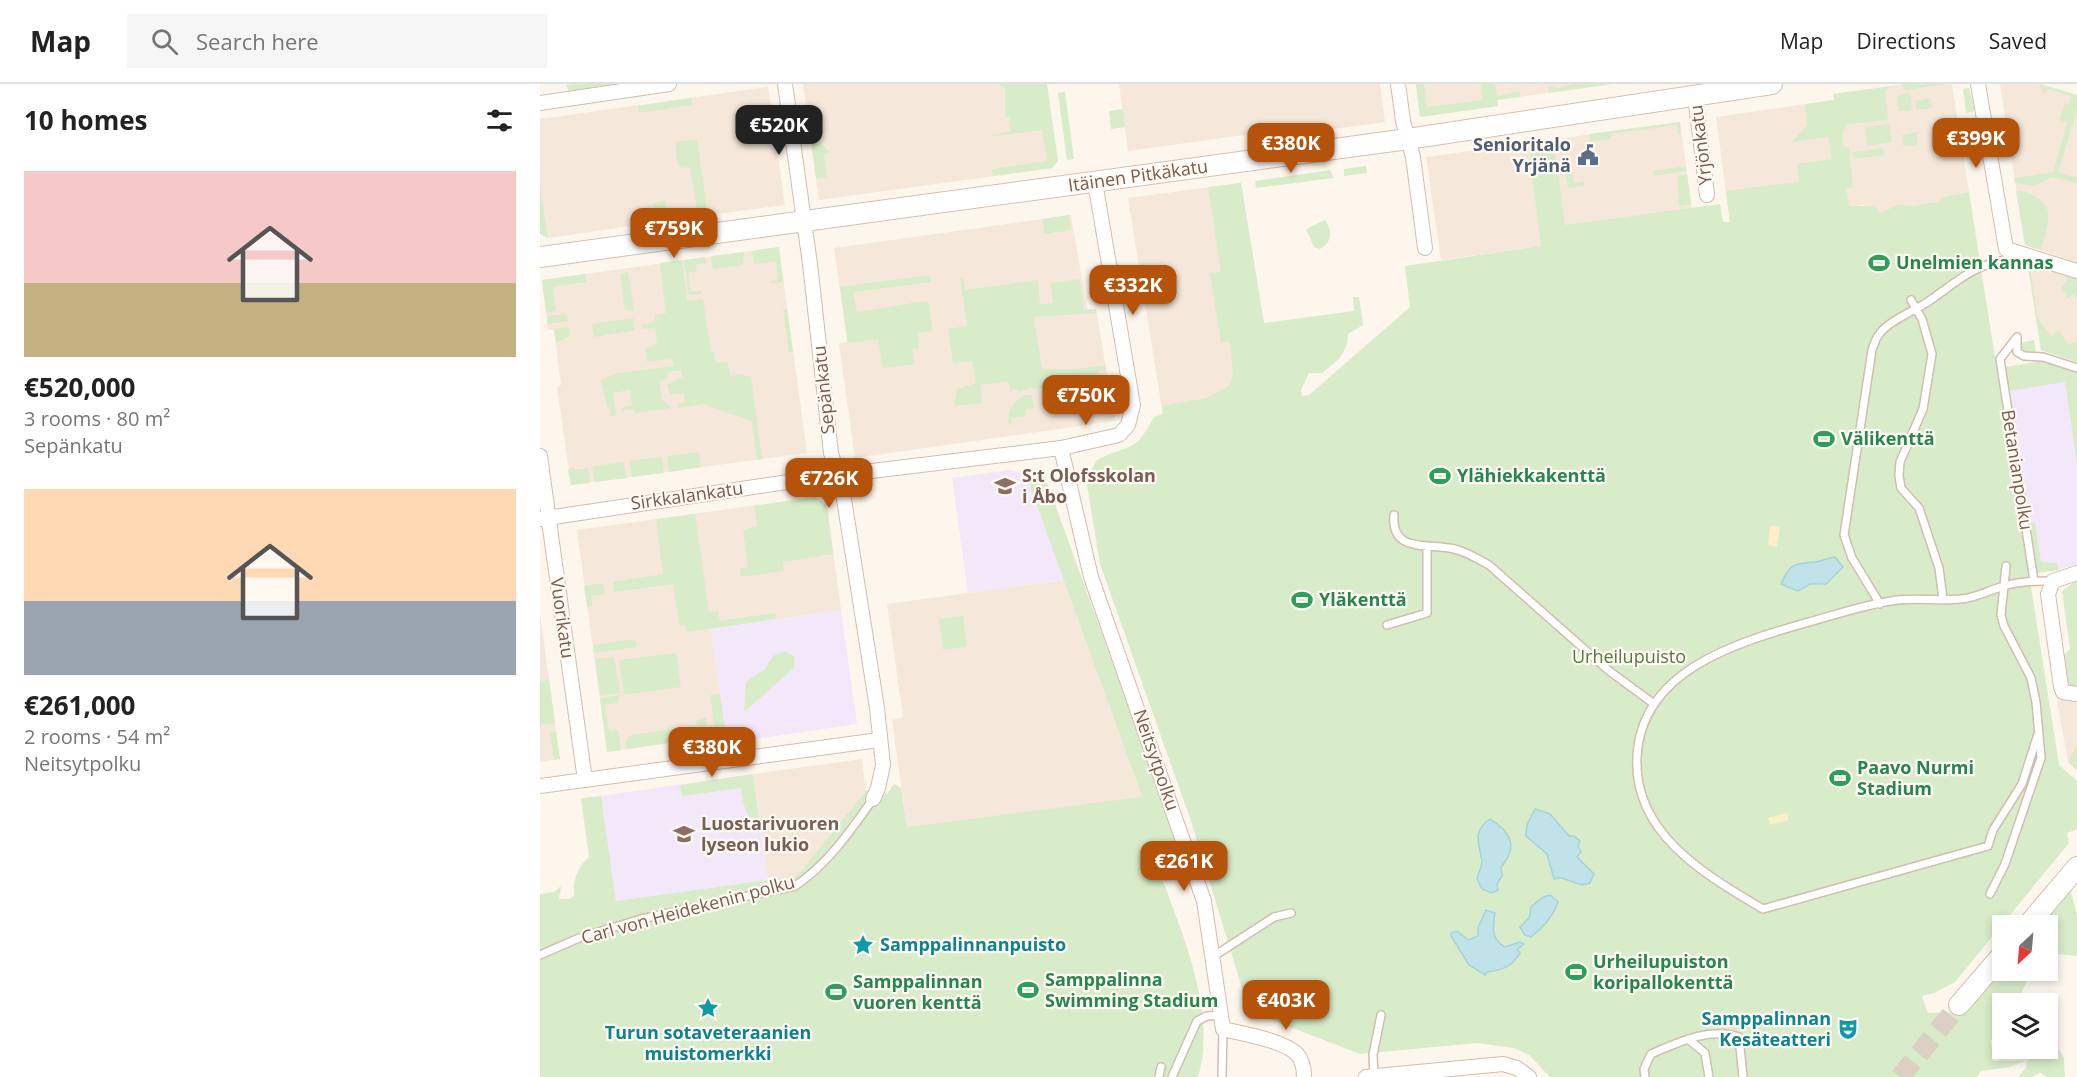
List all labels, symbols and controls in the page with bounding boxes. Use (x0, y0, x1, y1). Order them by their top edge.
search box (127, 14, 547, 68)
text: Map (30, 22, 91, 60)
icon: search (148, 25, 181, 58)
text: Search here (196, 26, 319, 56)
text: Map (1780, 27, 1823, 55)
text: Directions (1856, 27, 1956, 55)
text: Saved (1989, 27, 2047, 55)
text: 10 homes (24, 102, 148, 138)
icon: filters (483, 104, 516, 137)
street label: Yrjönkatu (1683, 104, 1717, 187)
pin: €520K (737, 105, 821, 156)
text: €520K (749, 111, 809, 138)
pin: €399K (1934, 118, 2018, 169)
pin: €380K (1249, 123, 1333, 174)
text: €399K (1946, 124, 2006, 151)
text: €380K (1261, 129, 1321, 156)
place label: Senioritalo Yrjänä (1473, 132, 1571, 177)
public building icon: Senioritalo Yrjänä (1576, 143, 1600, 167)
street label: Itäinen Pitkäkatu (1066, 153, 1209, 197)
pin: €759K (632, 208, 716, 259)
icon: home (216, 210, 324, 318)
text: €759K (644, 214, 704, 241)
place label: Unelmien kannas (1896, 250, 2053, 274)
sports icon: Unelmien kannas (1867, 251, 1891, 275)
pin: €332K (1091, 265, 1175, 316)
text: €332K (1103, 271, 1163, 298)
street label: Sepänkatu (806, 345, 840, 436)
text: €520,000 (24, 369, 135, 405)
pin: €750K (1044, 375, 1128, 426)
text: €750K (1056, 381, 1116, 408)
text: 3 rooms · 80 m² (24, 405, 170, 432)
street label: Betanianpolku (1997, 408, 2039, 532)
place label: Välikenttä (1841, 426, 1935, 450)
sports icon: Välikenttä (1812, 427, 1836, 451)
text: Sepänkatu (24, 432, 123, 459)
pin: €726K (787, 458, 871, 509)
place label: S:t Olofsskolan i Åbo (1022, 463, 1156, 508)
place label: Ylähiekkakenttä (1457, 463, 1606, 487)
text: €726K (799, 464, 859, 491)
sports icon: Ylähiekkakenttä (1428, 464, 1452, 488)
school or university icon: S:t Olofsskolan i Åbo (993, 474, 1017, 498)
street label: Sirkkalankatu (629, 475, 745, 515)
icon: home (216, 528, 324, 636)
street label: Vuorikatu (545, 576, 581, 660)
place label: Yläkenttä (1319, 587, 1407, 611)
sports icon: Yläkenttä (1290, 588, 1314, 612)
park label: Urheilupuisto (1572, 644, 1686, 668)
text: €261,000 (24, 687, 135, 723)
street label: Neitsytpolku (1128, 706, 1185, 813)
text: 2 rooms · 54 m² (24, 723, 170, 750)
pin: €380K (670, 727, 754, 778)
text: €380K (682, 733, 742, 760)
text: Neitsytpolku (24, 750, 141, 777)
place label: Paavo Nurmi Stadium (1857, 755, 1974, 800)
sports icon: Paavo Nurmi Stadium (1828, 766, 1852, 790)
place label: Luostarivuoren lyseon lukio (701, 811, 839, 856)
school or university icon: Luostarivuoren lyseon lukio (672, 822, 696, 846)
pin: €261K (1142, 841, 1226, 892)
text: €261K (1154, 847, 1214, 874)
street label: Carl von Heidekenin polku (578, 869, 797, 949)
north arrow (1992, 915, 2058, 981)
map controls (1992, 915, 2058, 1059)
place label: Samppalinnanpuisto (880, 932, 1066, 956)
place icon: Samppalinnanpuisto (851, 933, 875, 957)
place label: Urheilupuiston koripallokenttä (1593, 949, 1734, 994)
sports icon: Urheilupuiston koripallokenttä (1564, 960, 1588, 984)
place label: Samppalinna Swimming Stadium (1045, 967, 1218, 1012)
place label: Samppalinnan vuoren kenttä (853, 969, 982, 1014)
sports icon: Samppalinna Swimming Stadium (1016, 978, 1040, 1002)
sports icon: Samppalinnan vuoren kenttä (824, 980, 848, 1004)
pin: €403K (1244, 980, 1328, 1031)
text: €403K (1256, 986, 1316, 1013)
button: layers (1992, 993, 2058, 1059)
place icon: Turun sotaveteraanien muistomerkki (696, 996, 720, 1020)
place label: Samppalinnan Kesäteatteri (1702, 1006, 1831, 1051)
theatre icon: Samppalinnan Kesäteatteri (1836, 1017, 1860, 1041)
place label: Turun sotaveteraanien muistomerkki (605, 1020, 811, 1065)

